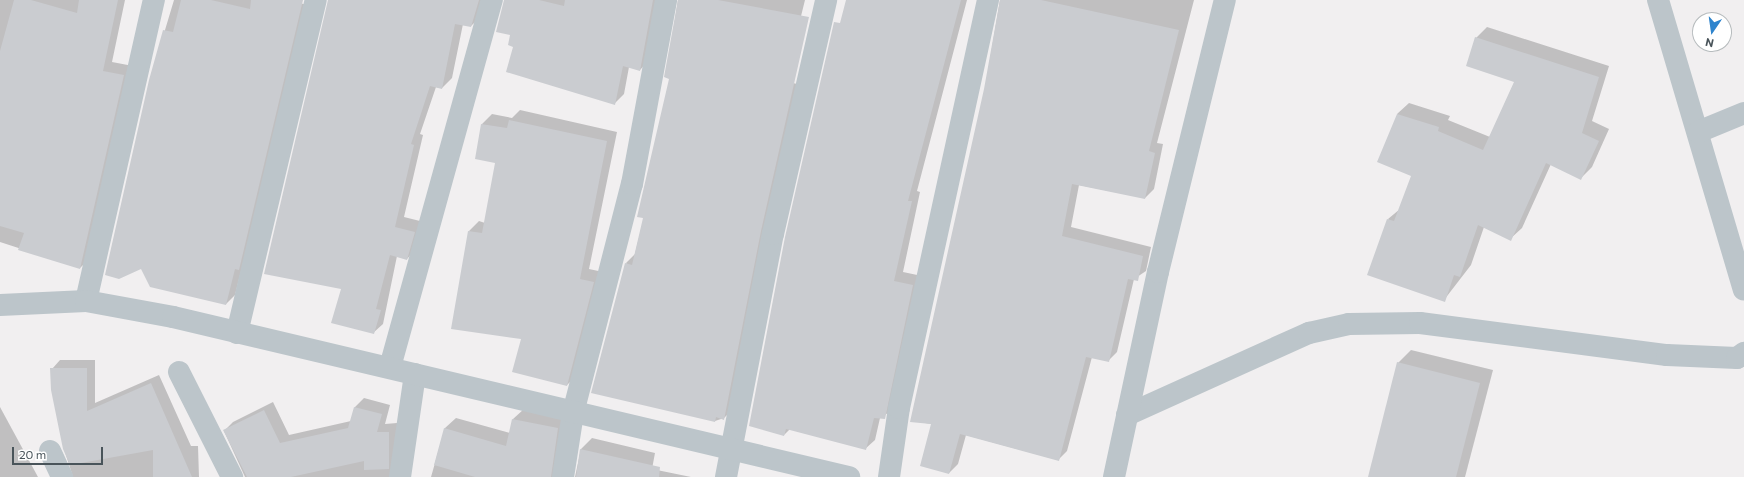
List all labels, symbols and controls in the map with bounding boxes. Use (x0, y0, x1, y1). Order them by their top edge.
north arrow (1692, 12, 1732, 52)
text: N (1704, 36, 1715, 50)
scale bar (14, 439, 105, 465)
text: 20 m (19, 447, 46, 461)

